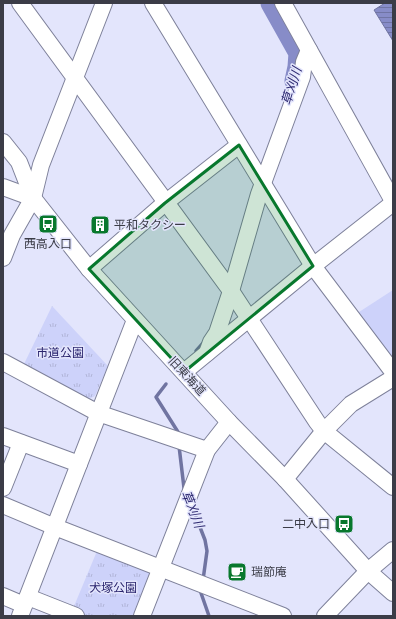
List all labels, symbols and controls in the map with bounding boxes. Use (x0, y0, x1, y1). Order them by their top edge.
water label: 草刈川 (276, 63, 307, 108)
bus stop icon: 西高入口 (37, 213, 59, 235)
building icon: 平和タクシー (89, 214, 111, 236)
place label: 平和タクシー (114, 215, 186, 234)
place label: 西高入口 (24, 234, 72, 253)
park label: 市道公園 (36, 343, 84, 362)
street label: 旧東海道 (164, 352, 211, 400)
water label: 草刈川 (176, 487, 210, 533)
bus stop icon: 二中入口 (333, 513, 355, 535)
place label: 二中入口 (282, 514, 330, 533)
cafe icon: 瑞節庵 (226, 561, 248, 583)
place label: 瑞節庵 (251, 562, 287, 581)
park label: 犬塚公園 (89, 578, 137, 597)

